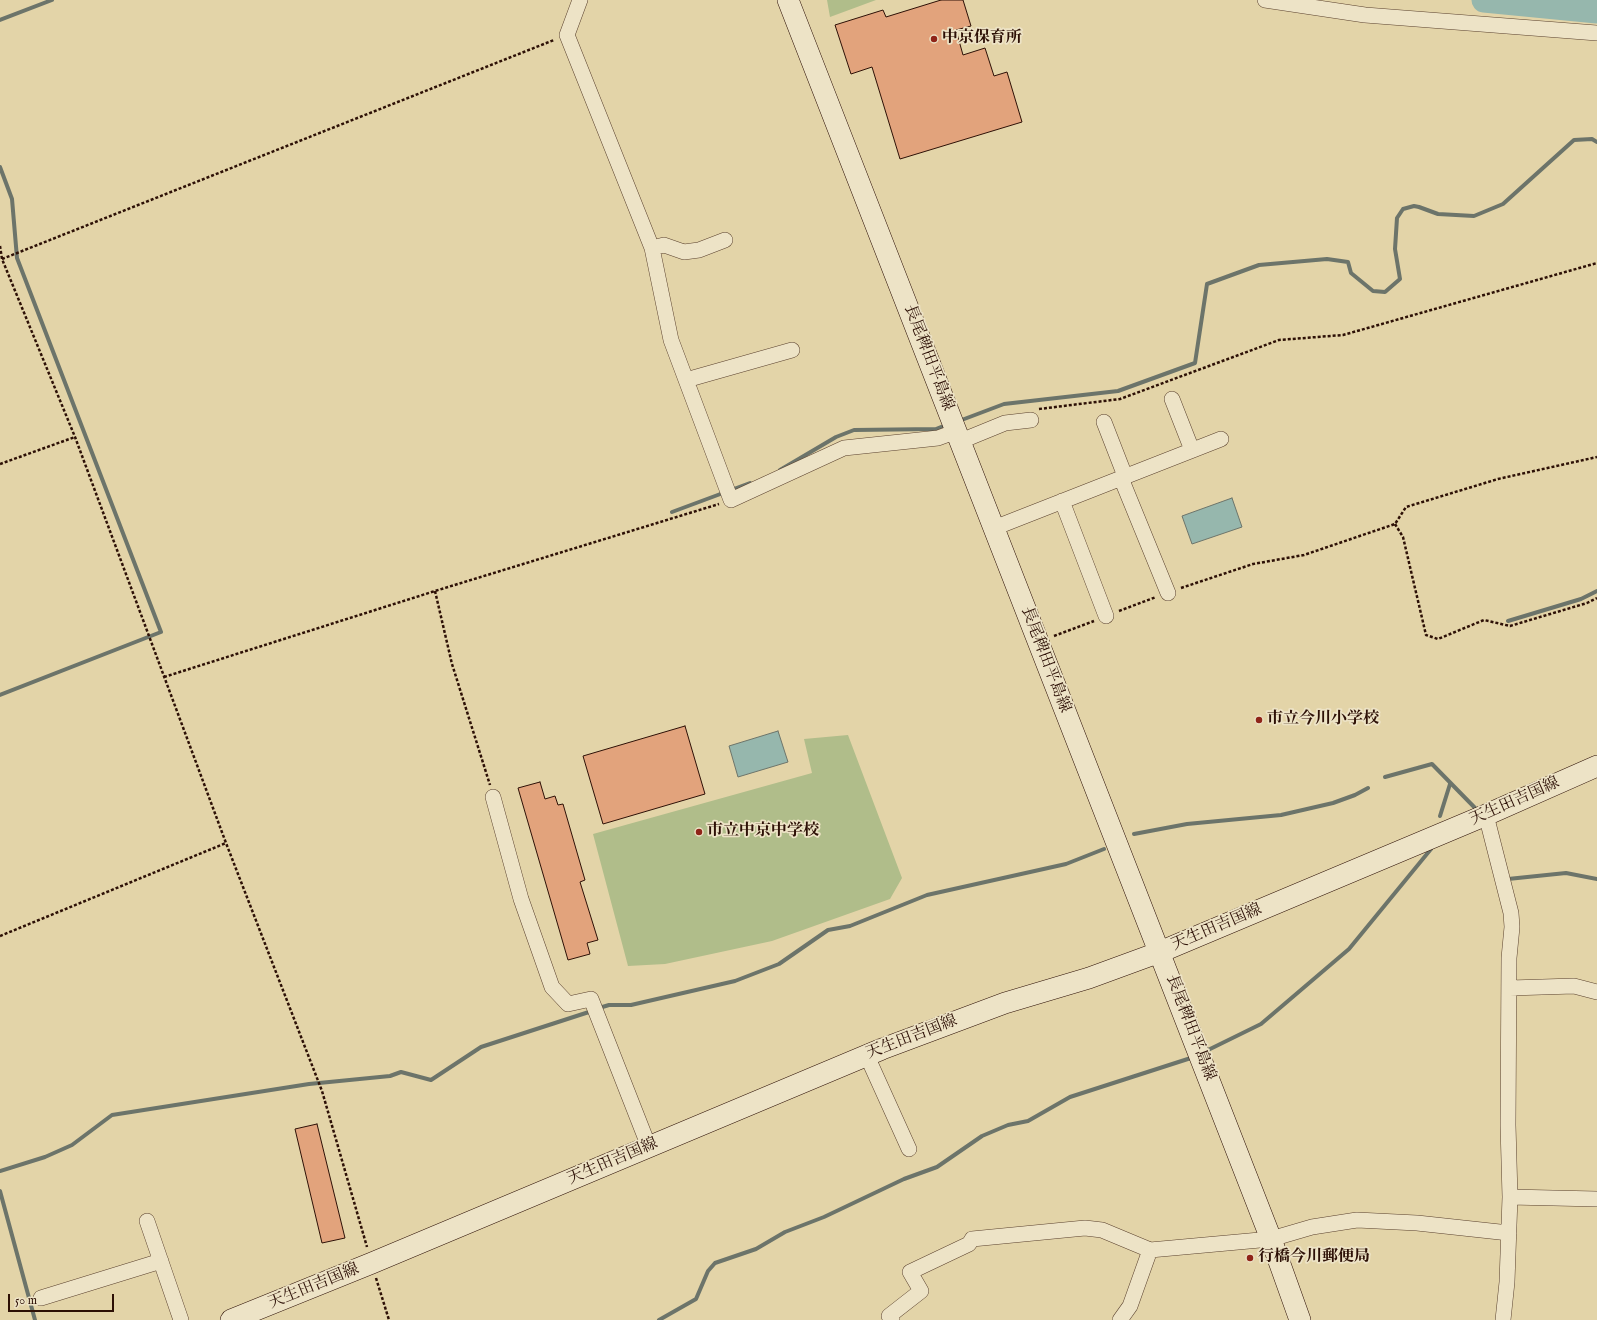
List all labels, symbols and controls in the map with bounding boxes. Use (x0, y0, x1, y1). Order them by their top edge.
place label: 中京保育所 (942, 29, 1022, 49)
marker: 中京保育所 (929, 34, 939, 44)
street label: 長尾稗田平島線 (899, 302, 957, 414)
street label: 長尾稗田平島線 (1016, 604, 1074, 716)
place label: 市立今川小学校 (1267, 710, 1379, 730)
marker: 市立今川小学校 (1254, 715, 1264, 725)
street label: 天生田吉国線 (1467, 774, 1563, 830)
place label: 市立中京中学校 (707, 822, 819, 842)
marker: 市立中京中学校 (694, 827, 704, 837)
street label: 天生田吉国線 (1169, 900, 1265, 956)
street label: 長尾稗田平島線 (1161, 972, 1219, 1084)
street label: 天生田吉国線 (864, 1012, 960, 1064)
street label: 天生田吉国線 (565, 1134, 661, 1190)
place label: 行橋今川郵便局 (1258, 1248, 1370, 1268)
marker: 行橋今川郵便局 (1245, 1253, 1255, 1263)
street label: 天生田吉国線 (266, 1260, 362, 1314)
scale bar (10, 1286, 116, 1312)
text: 50 m (15, 1293, 37, 1308)

